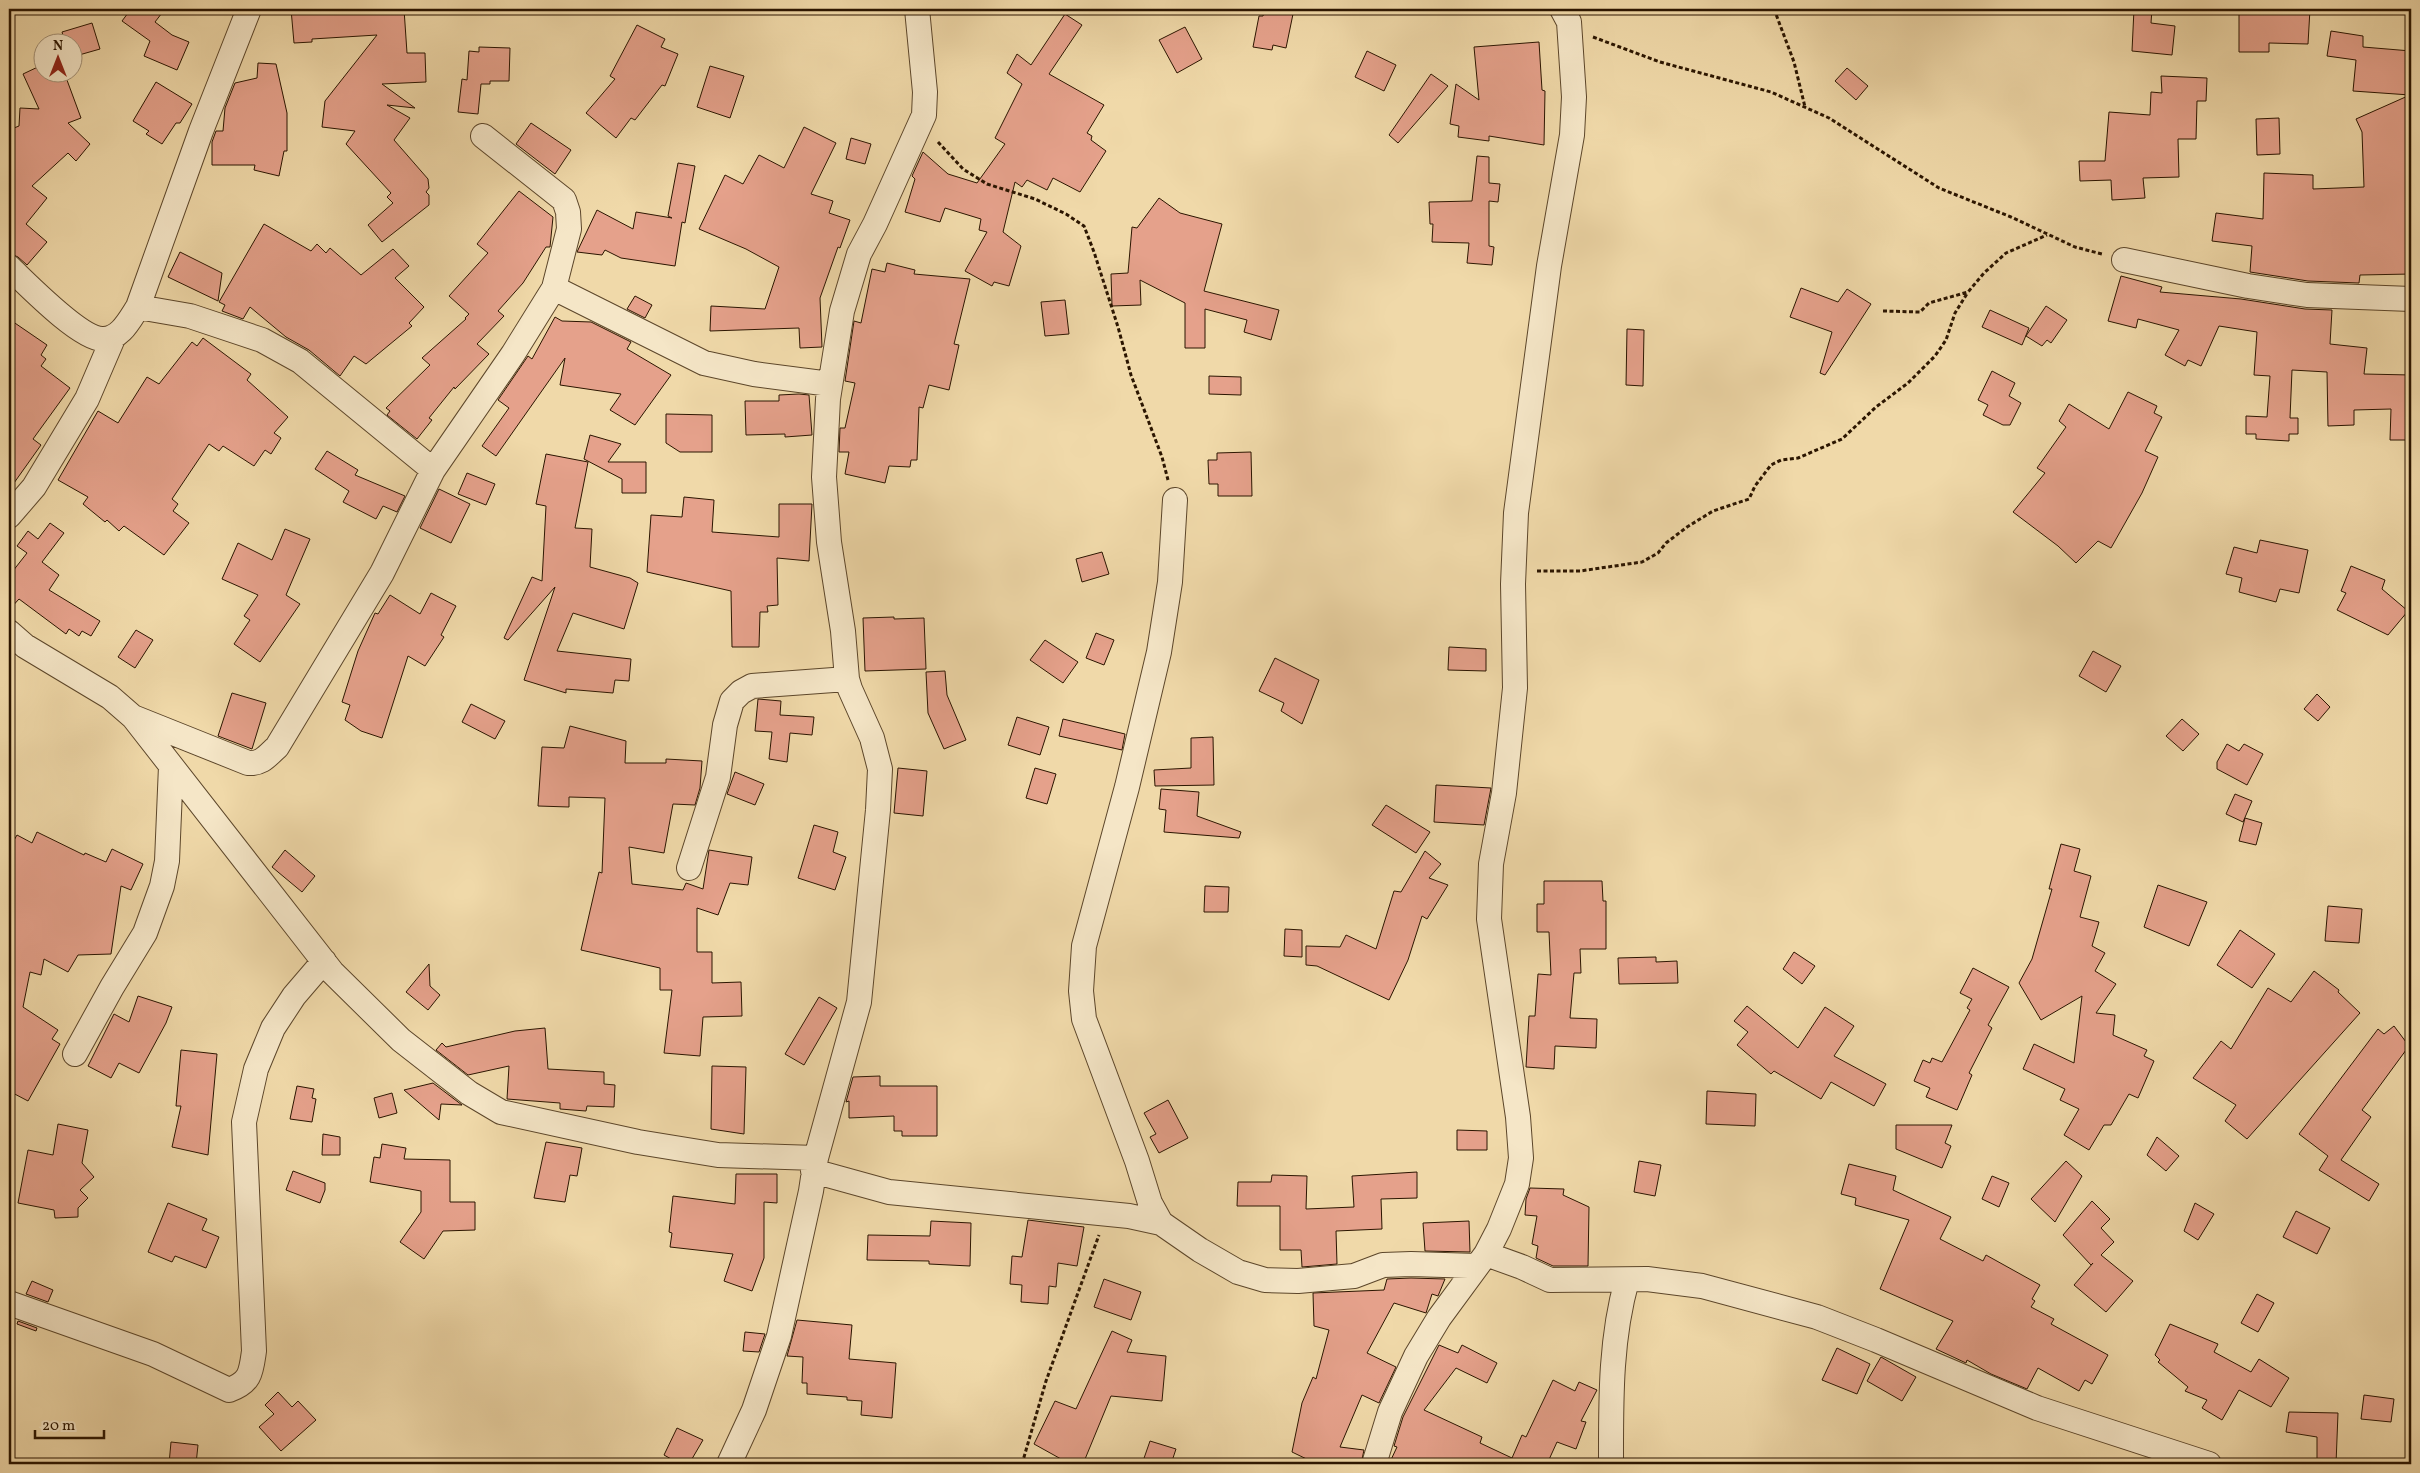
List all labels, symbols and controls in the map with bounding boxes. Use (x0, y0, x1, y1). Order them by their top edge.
north arrow (32, 32, 82, 82)
text: N (53, 37, 63, 56)
scale bar (35, 1408, 104, 1440)
text: 20 m (42, 1416, 75, 1437)

